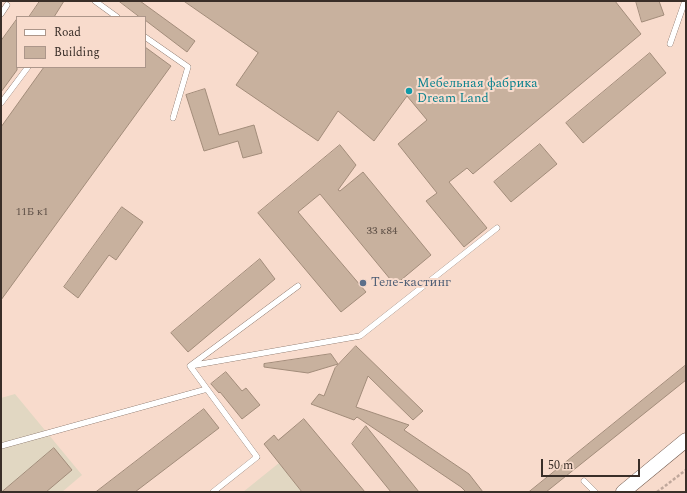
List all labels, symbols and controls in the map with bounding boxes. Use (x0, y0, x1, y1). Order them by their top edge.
legend (16, 16, 146, 68)
text: Road (54, 23, 81, 42)
text: Building (54, 43, 100, 62)
place label: Мебельная фабрика Dream Land (417, 76, 538, 107)
marker: Мебельная фабрика Dream Land (404, 86, 414, 96)
house number: 11Б к1 (16, 206, 48, 220)
house number: 33 к84 (367, 225, 397, 239)
place label: Теле-кастинг (371, 275, 451, 291)
marker: Теле-кастинг (358, 278, 368, 288)
scale bar (543, 451, 642, 477)
text: 50 m (548, 456, 573, 475)

